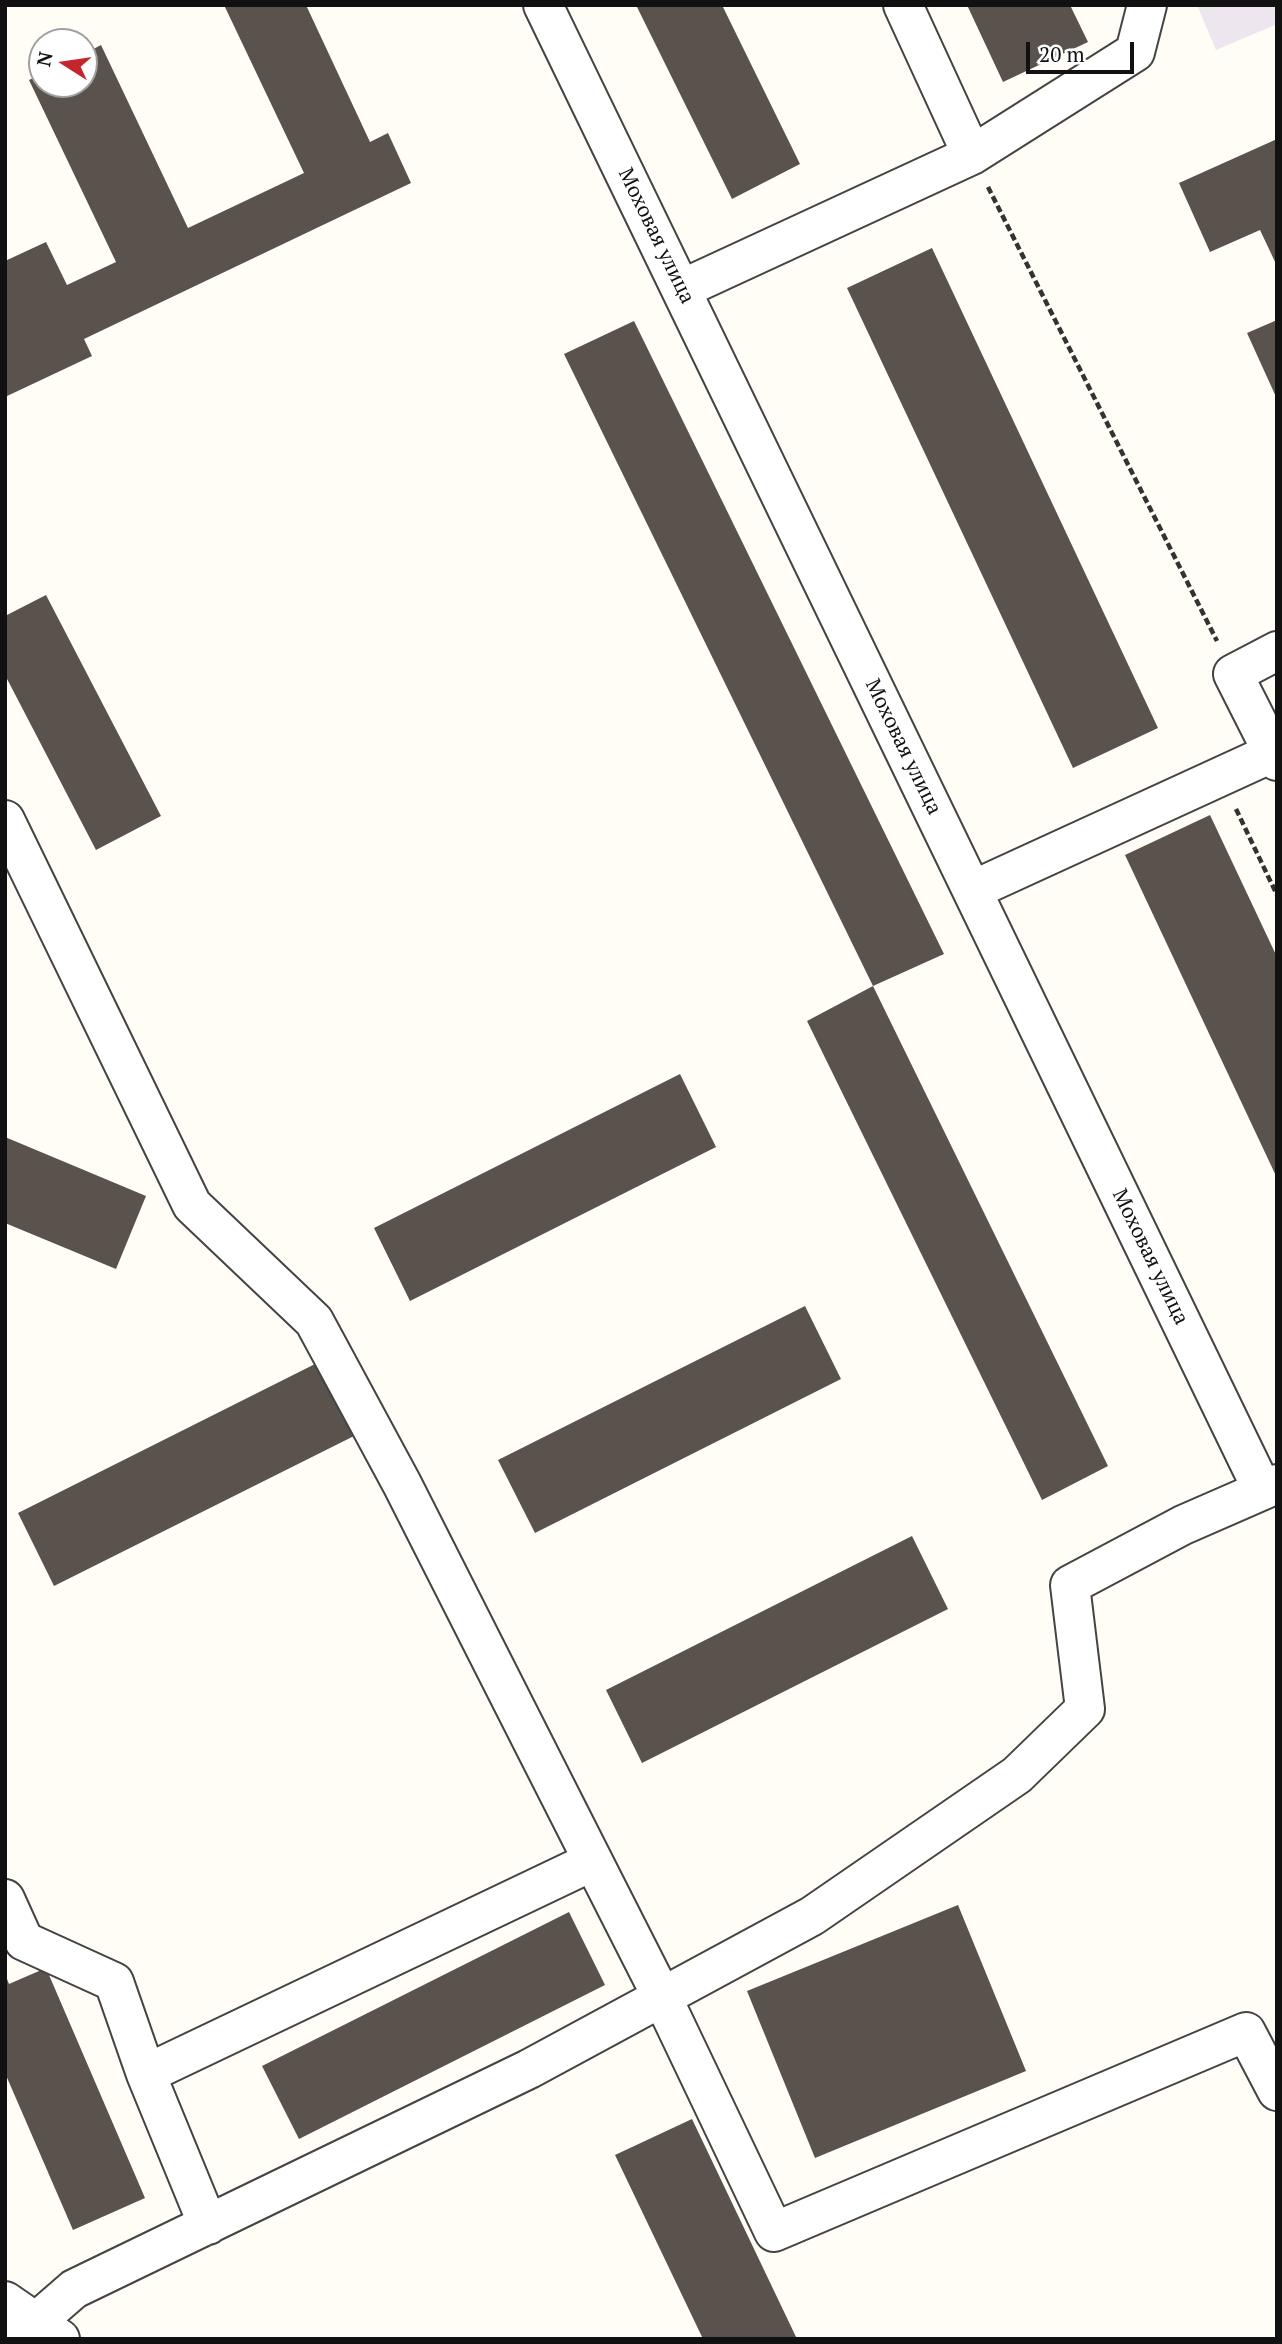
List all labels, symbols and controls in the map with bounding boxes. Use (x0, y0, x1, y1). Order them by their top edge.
north arrow (28, 28, 98, 98)
scale bar (1030, 28, 1138, 72)
text: 20 m (1039, 40, 1085, 68)
text: N (30, 49, 58, 69)
street label: Моховая улица (612, 164, 700, 308)
street label: Моховая улица (859, 675, 947, 819)
street label: Моховая улица (1106, 1185, 1194, 1329)

